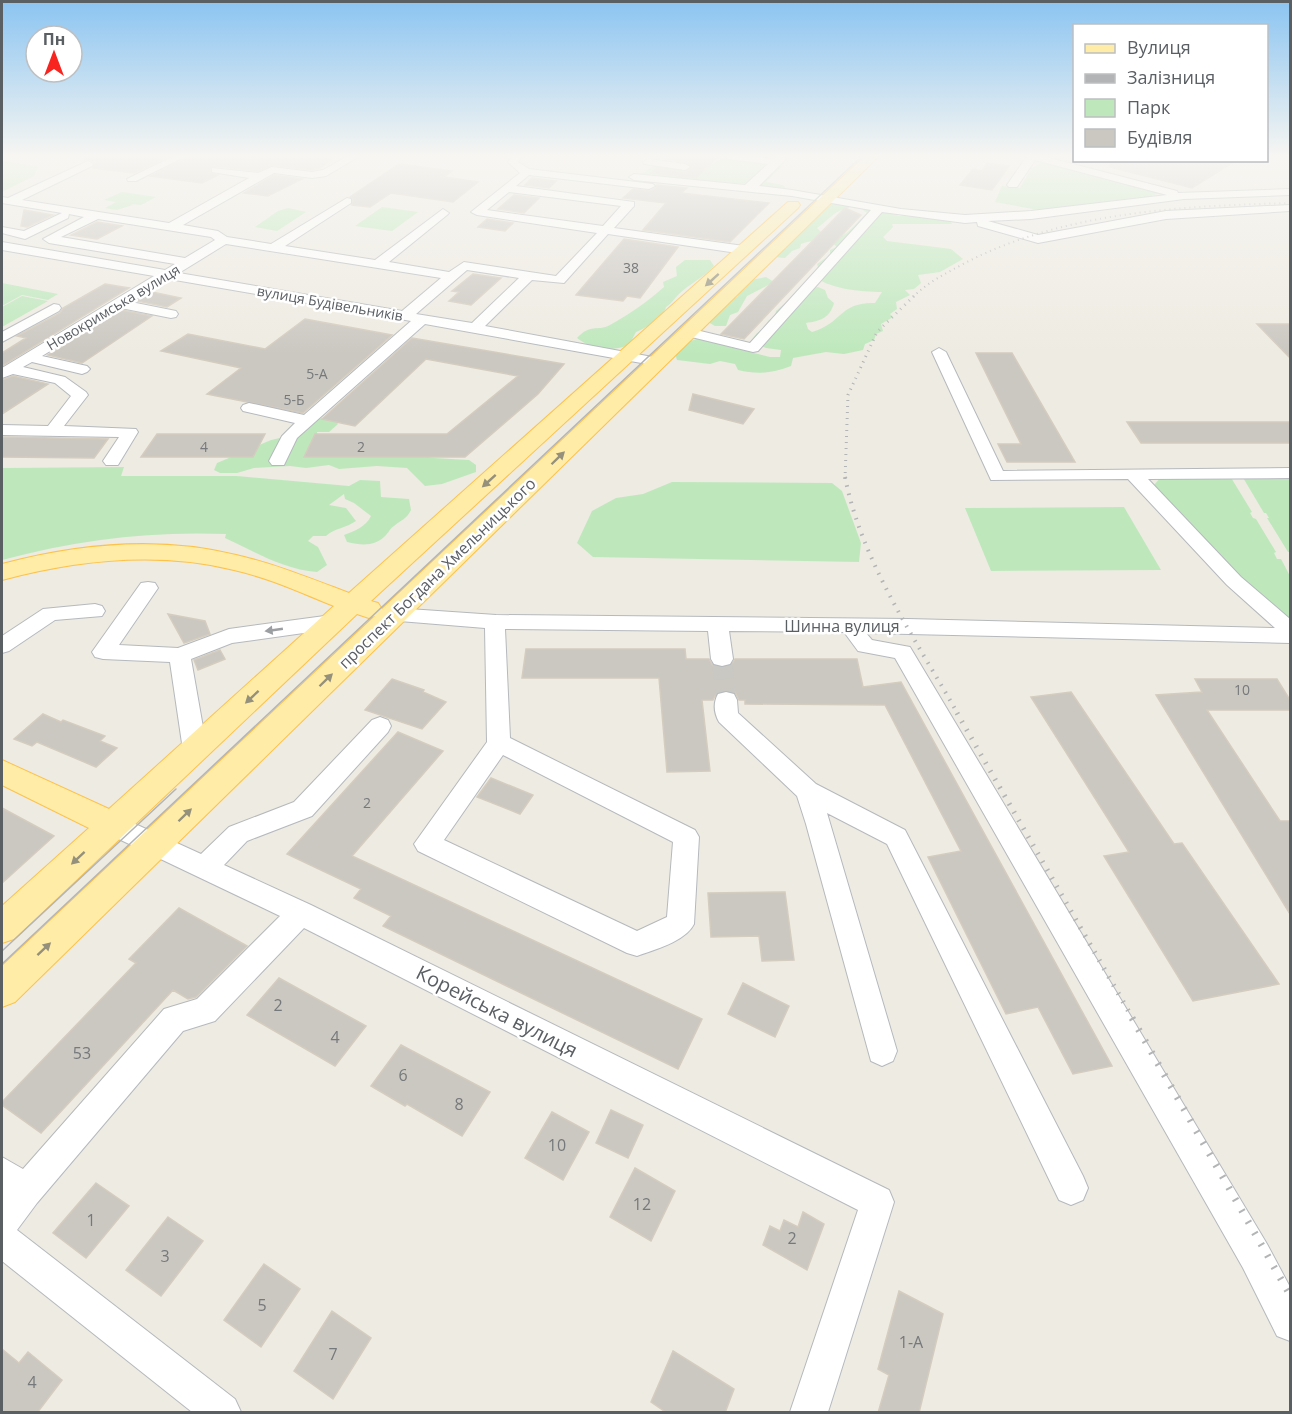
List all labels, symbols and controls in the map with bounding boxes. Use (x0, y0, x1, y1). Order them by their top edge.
north arrow (24, 24, 84, 84)
legend (1073, 24, 1268, 162)
text: Пн (43, 28, 65, 50)
text: Вулиця (1127, 35, 1191, 59)
text: Залізниця (1127, 65, 1215, 89)
text: Парк (1127, 95, 1171, 119)
text: Будівля (1127, 125, 1193, 149)
house number: 38 (623, 258, 639, 277)
street label: Новокримська вулиця (43, 260, 183, 354)
one-way arrow (704, 273, 719, 287)
street label: вулиця Будівельників (255, 281, 405, 325)
house number: 5-А (306, 364, 328, 383)
house number: 5-Б (283, 390, 305, 409)
house number: 4 (200, 437, 208, 456)
house number: 2 (357, 437, 365, 456)
one-way arrow (550, 451, 565, 465)
street label: проспект Богдана Хмельницького (334, 473, 540, 673)
one-way arrow (482, 474, 497, 487)
street label: Шинна вулиця (784, 615, 900, 637)
one-way arrow (265, 625, 284, 634)
one-way arrow (318, 674, 333, 687)
house number: 10 (1234, 680, 1250, 699)
one-way arrow (244, 690, 259, 704)
house number: 2 (363, 793, 371, 812)
one-way arrow (178, 808, 192, 822)
one-way arrow (71, 851, 86, 864)
one-way arrow (37, 943, 51, 957)
street label: Корейська вулиця (412, 959, 582, 1063)
house number: 2 (273, 994, 283, 1016)
house number: 4 (330, 1026, 340, 1048)
house number: 53 (73, 1042, 91, 1064)
house number: 6 (398, 1064, 408, 1086)
house number: 8 (454, 1093, 464, 1115)
house number: 10 (548, 1134, 566, 1156)
house number: 12 (633, 1193, 651, 1215)
house number: 1 (86, 1209, 96, 1231)
house number: 2 (787, 1227, 797, 1249)
house number: 3 (160, 1245, 170, 1267)
house number: 5 (257, 1294, 267, 1316)
house number: 1-А (899, 1331, 924, 1353)
house number: 7 (328, 1343, 338, 1365)
house number: 4 (27, 1371, 37, 1393)

